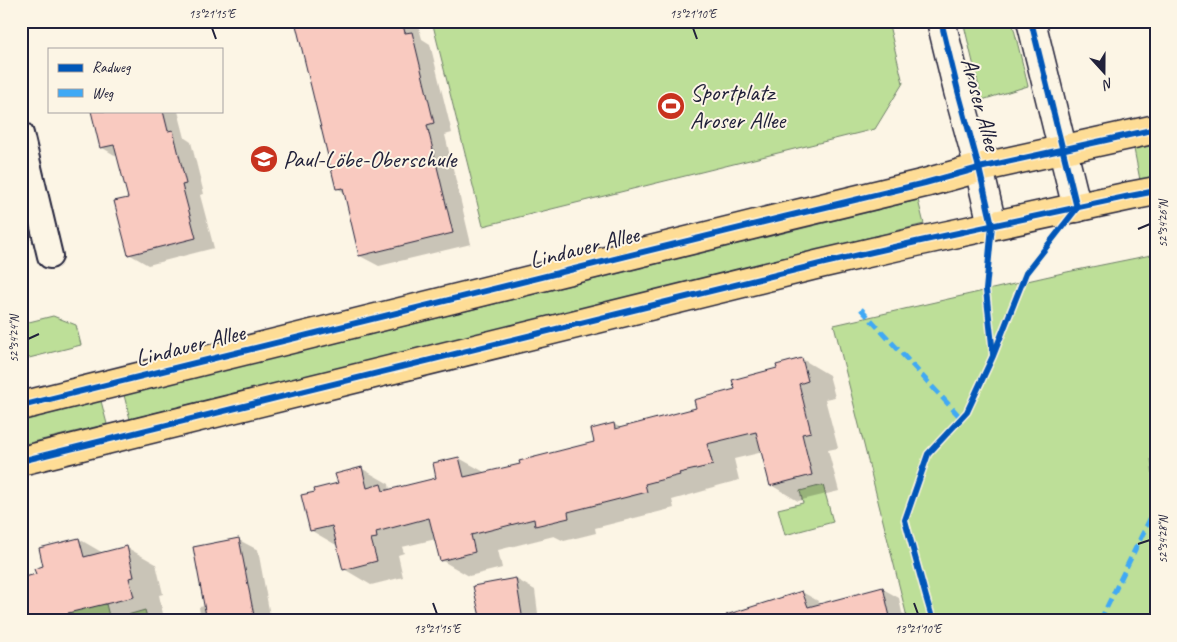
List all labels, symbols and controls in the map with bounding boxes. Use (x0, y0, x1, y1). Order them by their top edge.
text: 13°21'15"E (189, 6, 237, 22)
text: 13°21'10"E (670, 6, 718, 22)
legend (48, 48, 222, 112)
north arrow (1080, 48, 1130, 98)
street label: Aroser Allee (954, 54, 1008, 156)
text: Radweg (92, 58, 132, 77)
text: N (1099, 74, 1116, 94)
place label: Sportplatz Aroser Allee (690, 77, 787, 135)
text: Weg (92, 84, 114, 103)
sports icon: Sportplatz Aroser Allee (656, 91, 686, 121)
school or university icon: Paul-Löbe-Oberschule (249, 144, 279, 174)
place label: Paul-Löbe-Oberschule (283, 144, 459, 174)
text: 52°34'26"N (1155, 199, 1171, 248)
street label: Lindauer Allee (526, 218, 644, 275)
text: 52°34'24"N (6, 314, 22, 363)
street label: Lindauer Allee (132, 316, 250, 373)
text: 52°34'28"N (1155, 515, 1171, 564)
text: 13°21'15"E (414, 621, 462, 637)
text: 13°21'10"E (895, 621, 943, 637)

